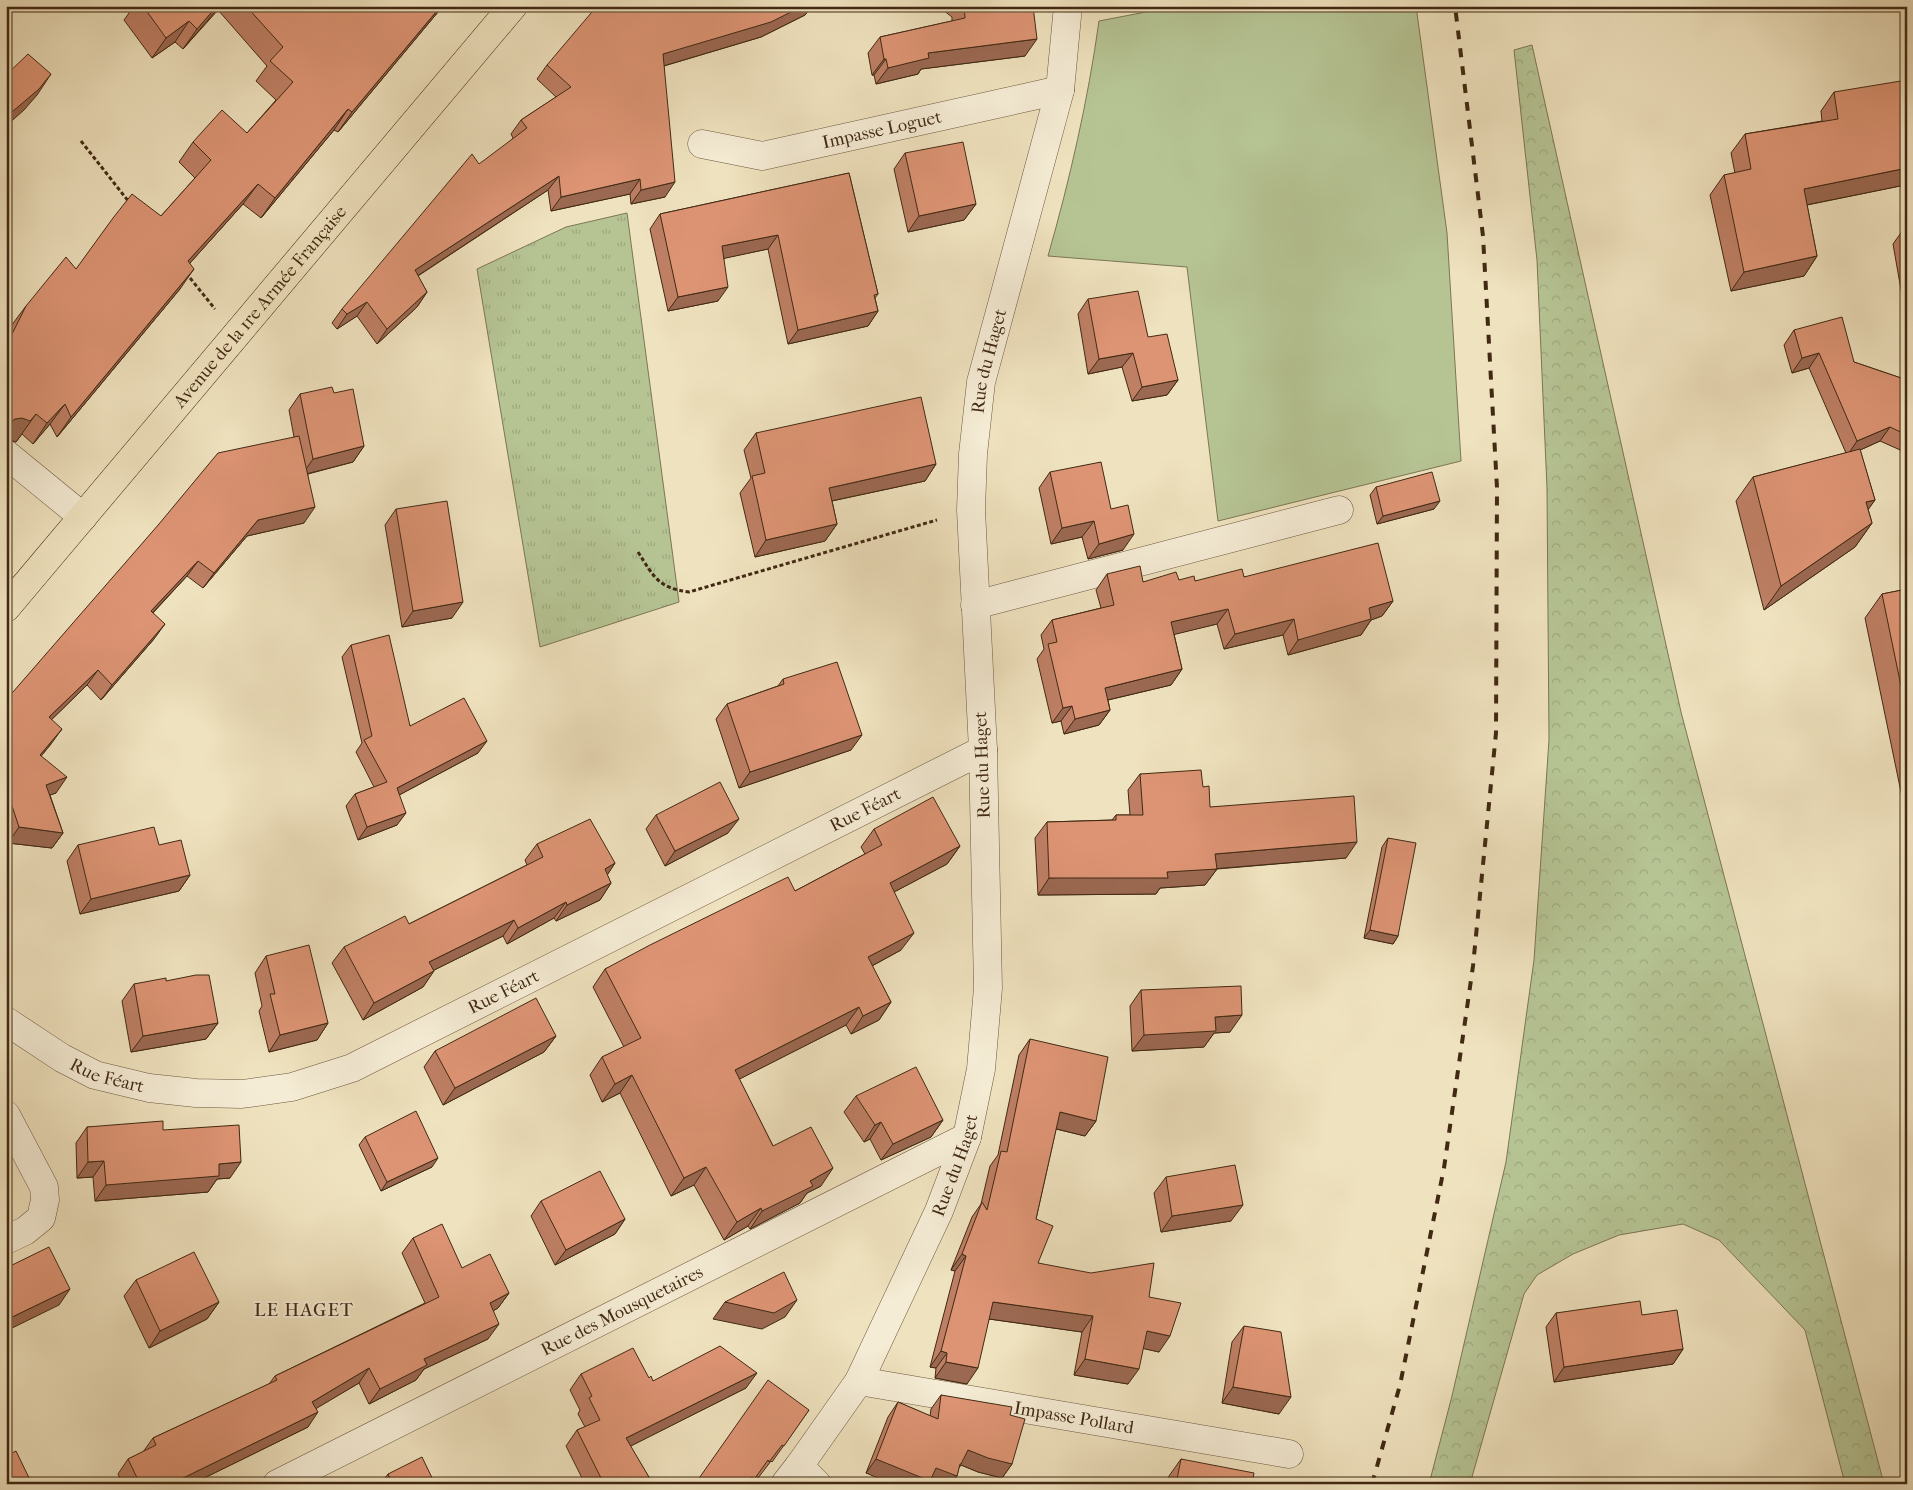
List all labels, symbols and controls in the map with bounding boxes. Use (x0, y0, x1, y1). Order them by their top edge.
street label: Impasse Loguet (820, 106, 944, 153)
street label: Avenue de la 1re Armée Française (169, 202, 351, 413)
street label: Rue du Haget (968, 306, 1011, 415)
street label: Rue du Haget (970, 711, 995, 819)
street label: Rue Féart (826, 783, 905, 837)
street label: Rue Féart (465, 965, 543, 1019)
street label: Rue Féart (66, 1054, 147, 1098)
street label: Rue du Haget (928, 1112, 983, 1219)
street label: Rue des Mousquetaires (538, 1261, 707, 1361)
district label: LE HAGET (254, 1299, 354, 1321)
street label: Impasse Pollard (1012, 1397, 1136, 1439)

